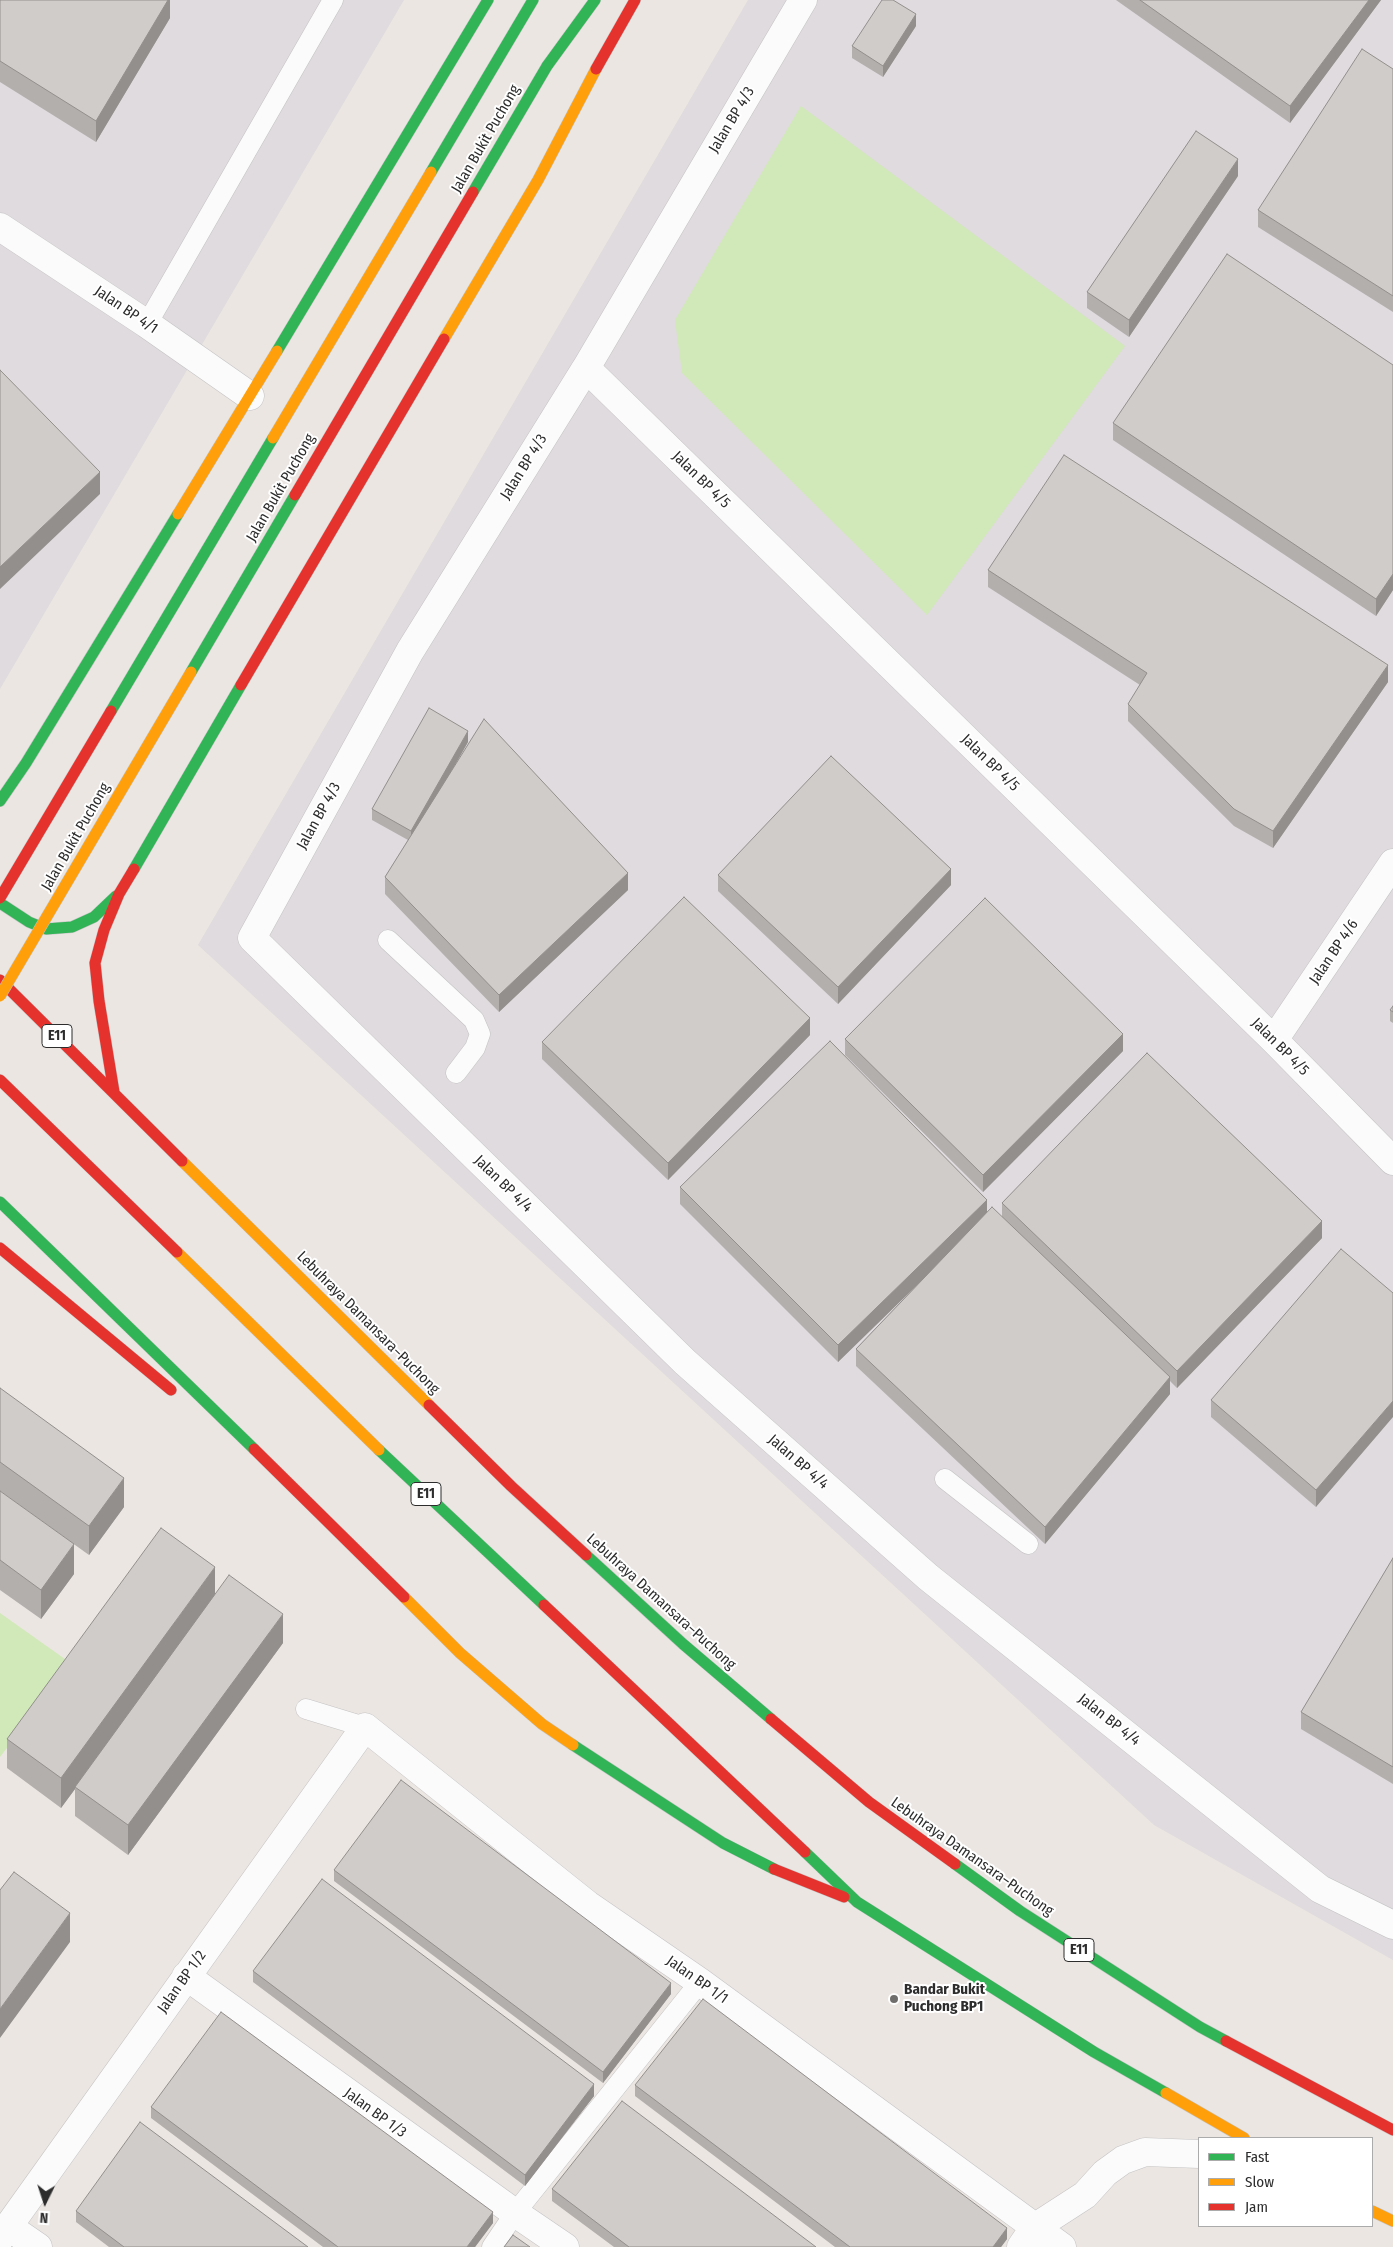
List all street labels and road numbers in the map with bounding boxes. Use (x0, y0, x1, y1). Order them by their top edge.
street label: Jalan Bukit Puchong (448, 82, 524, 196)
street label: Jalan BP 4/3 (705, 84, 759, 156)
street label: Jalan BP 4/1 (91, 282, 161, 338)
street label: Jalan Bukit Puchong (243, 431, 319, 545)
street label: Jalan BP 4/3 (497, 431, 551, 503)
street label: Jalan BP 4/5 (668, 448, 734, 512)
street label: Jalan BP 4/5 (957, 731, 1023, 795)
street label: Jalan BP 4/3 (293, 779, 345, 853)
street label: Jalan Bukit Puchong (38, 780, 114, 894)
street label: Jalan BP 4/6 (1306, 916, 1362, 988)
street label: Jalan BP 4/5 (1247, 1014, 1313, 1080)
road number: E11 (42, 1024, 72, 1048)
street label: Jalan BP 4/4 (470, 1152, 536, 1216)
street label: Lebuhraya Damansara–Puchong (293, 1248, 443, 1398)
street label: Jalan BP 4/4 (764, 1431, 832, 1493)
road number: E11 (411, 1482, 441, 1506)
street label: Lebuhraya Damansara–Puchong (583, 1530, 739, 1674)
street label: Jalan BP 4/4 (1074, 1690, 1144, 1750)
street label: Lebuhraya Damansara–Puchong (887, 1794, 1057, 1920)
road number: E11 (1064, 1938, 1094, 1962)
street label: Jalan BP 1/2 (154, 1947, 210, 2017)
street label: Jalan BP 1/1 (663, 1952, 731, 2008)
street label: Jalan BP 1/3 (340, 2084, 410, 2142)

